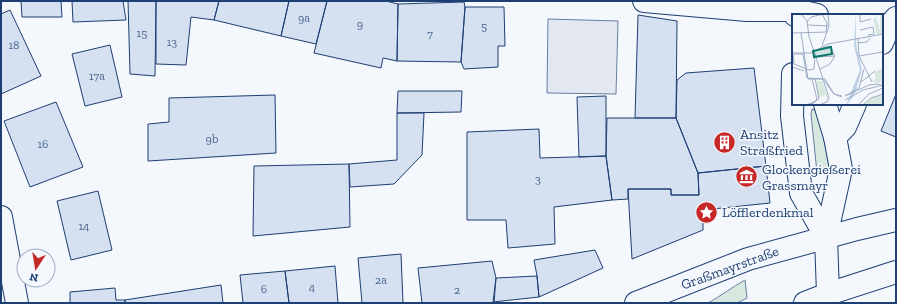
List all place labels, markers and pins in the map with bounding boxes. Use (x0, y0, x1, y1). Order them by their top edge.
place label: Ansitz Straßfried (740, 126, 803, 159)
building icon: Ansitz Straßfried (711, 129, 737, 155)
place label: Glockengießerei Grassmayr (762, 161, 861, 194)
museum icon: Glockengießerei Grassmayr (733, 164, 759, 190)
place icon: Löfflerdenkmal (694, 199, 720, 225)
place label: Löfflerdenkmal (722, 204, 814, 221)

